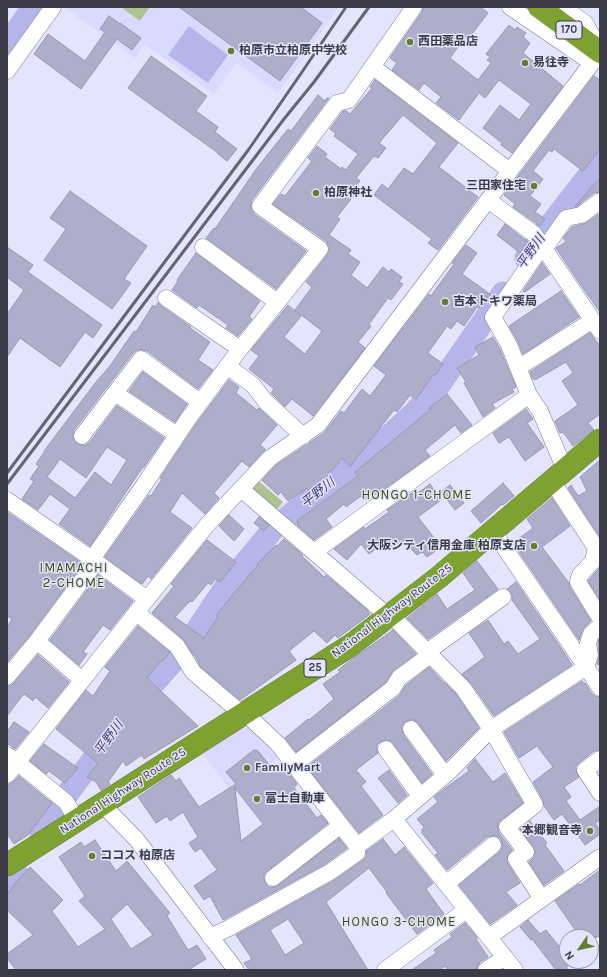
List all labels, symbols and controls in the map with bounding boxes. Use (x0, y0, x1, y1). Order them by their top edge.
road number: 170 (556, 21, 582, 39)
place label: 西田薬品店 (418, 35, 478, 49)
marker: 西田薬品店 (405, 37, 415, 47)
place label: 柏原市立柏原中学校 (239, 44, 347, 58)
marker: 柏原市立柏原中学校 (226, 46, 236, 56)
place label: 易往寺 (533, 56, 569, 70)
marker: 易往寺 (520, 58, 530, 68)
place label: 三田家住宅 (466, 179, 526, 193)
marker: 三田家住宅 (529, 181, 539, 191)
place label: 柏原神社 (324, 186, 372, 200)
marker: 柏原神社 (311, 188, 321, 198)
water label: 平野川 (513, 232, 549, 272)
place label: 吉本トキワ薬局 (453, 295, 537, 309)
marker: 吉本トキワ薬局 (440, 297, 450, 307)
water label: 平野川 (298, 475, 338, 511)
district label: HONGO 1-CHOME (361, 487, 473, 503)
place label: 大阪シティ信用金庫 柏原支店 (367, 539, 526, 553)
marker: 大阪シティ信用金庫 柏原支店 (529, 541, 539, 551)
district label: IMAMACHI 2-CHOME (40, 560, 108, 591)
street label: National Highway Route 25 (329, 561, 455, 661)
road number: 25 (304, 659, 326, 677)
water label: 平野川 (91, 718, 127, 758)
street label: National Highway Route 25 (57, 745, 189, 837)
place label: FamilyMart (255, 761, 320, 775)
marker: FamilyMart (242, 763, 252, 773)
place label: 富士自動車 (265, 792, 325, 806)
marker: 富士自動車 (252, 794, 262, 804)
place label: 本郷観音寺 (522, 824, 582, 838)
marker: 本郷観音寺 (585, 826, 595, 836)
place label: ココス 柏原店 (100, 849, 175, 863)
marker: ココス 柏原店 (87, 851, 97, 861)
district label: HONGO 3-CHOME (342, 914, 456, 930)
north arrow (559, 929, 599, 969)
text: N (562, 949, 577, 962)

